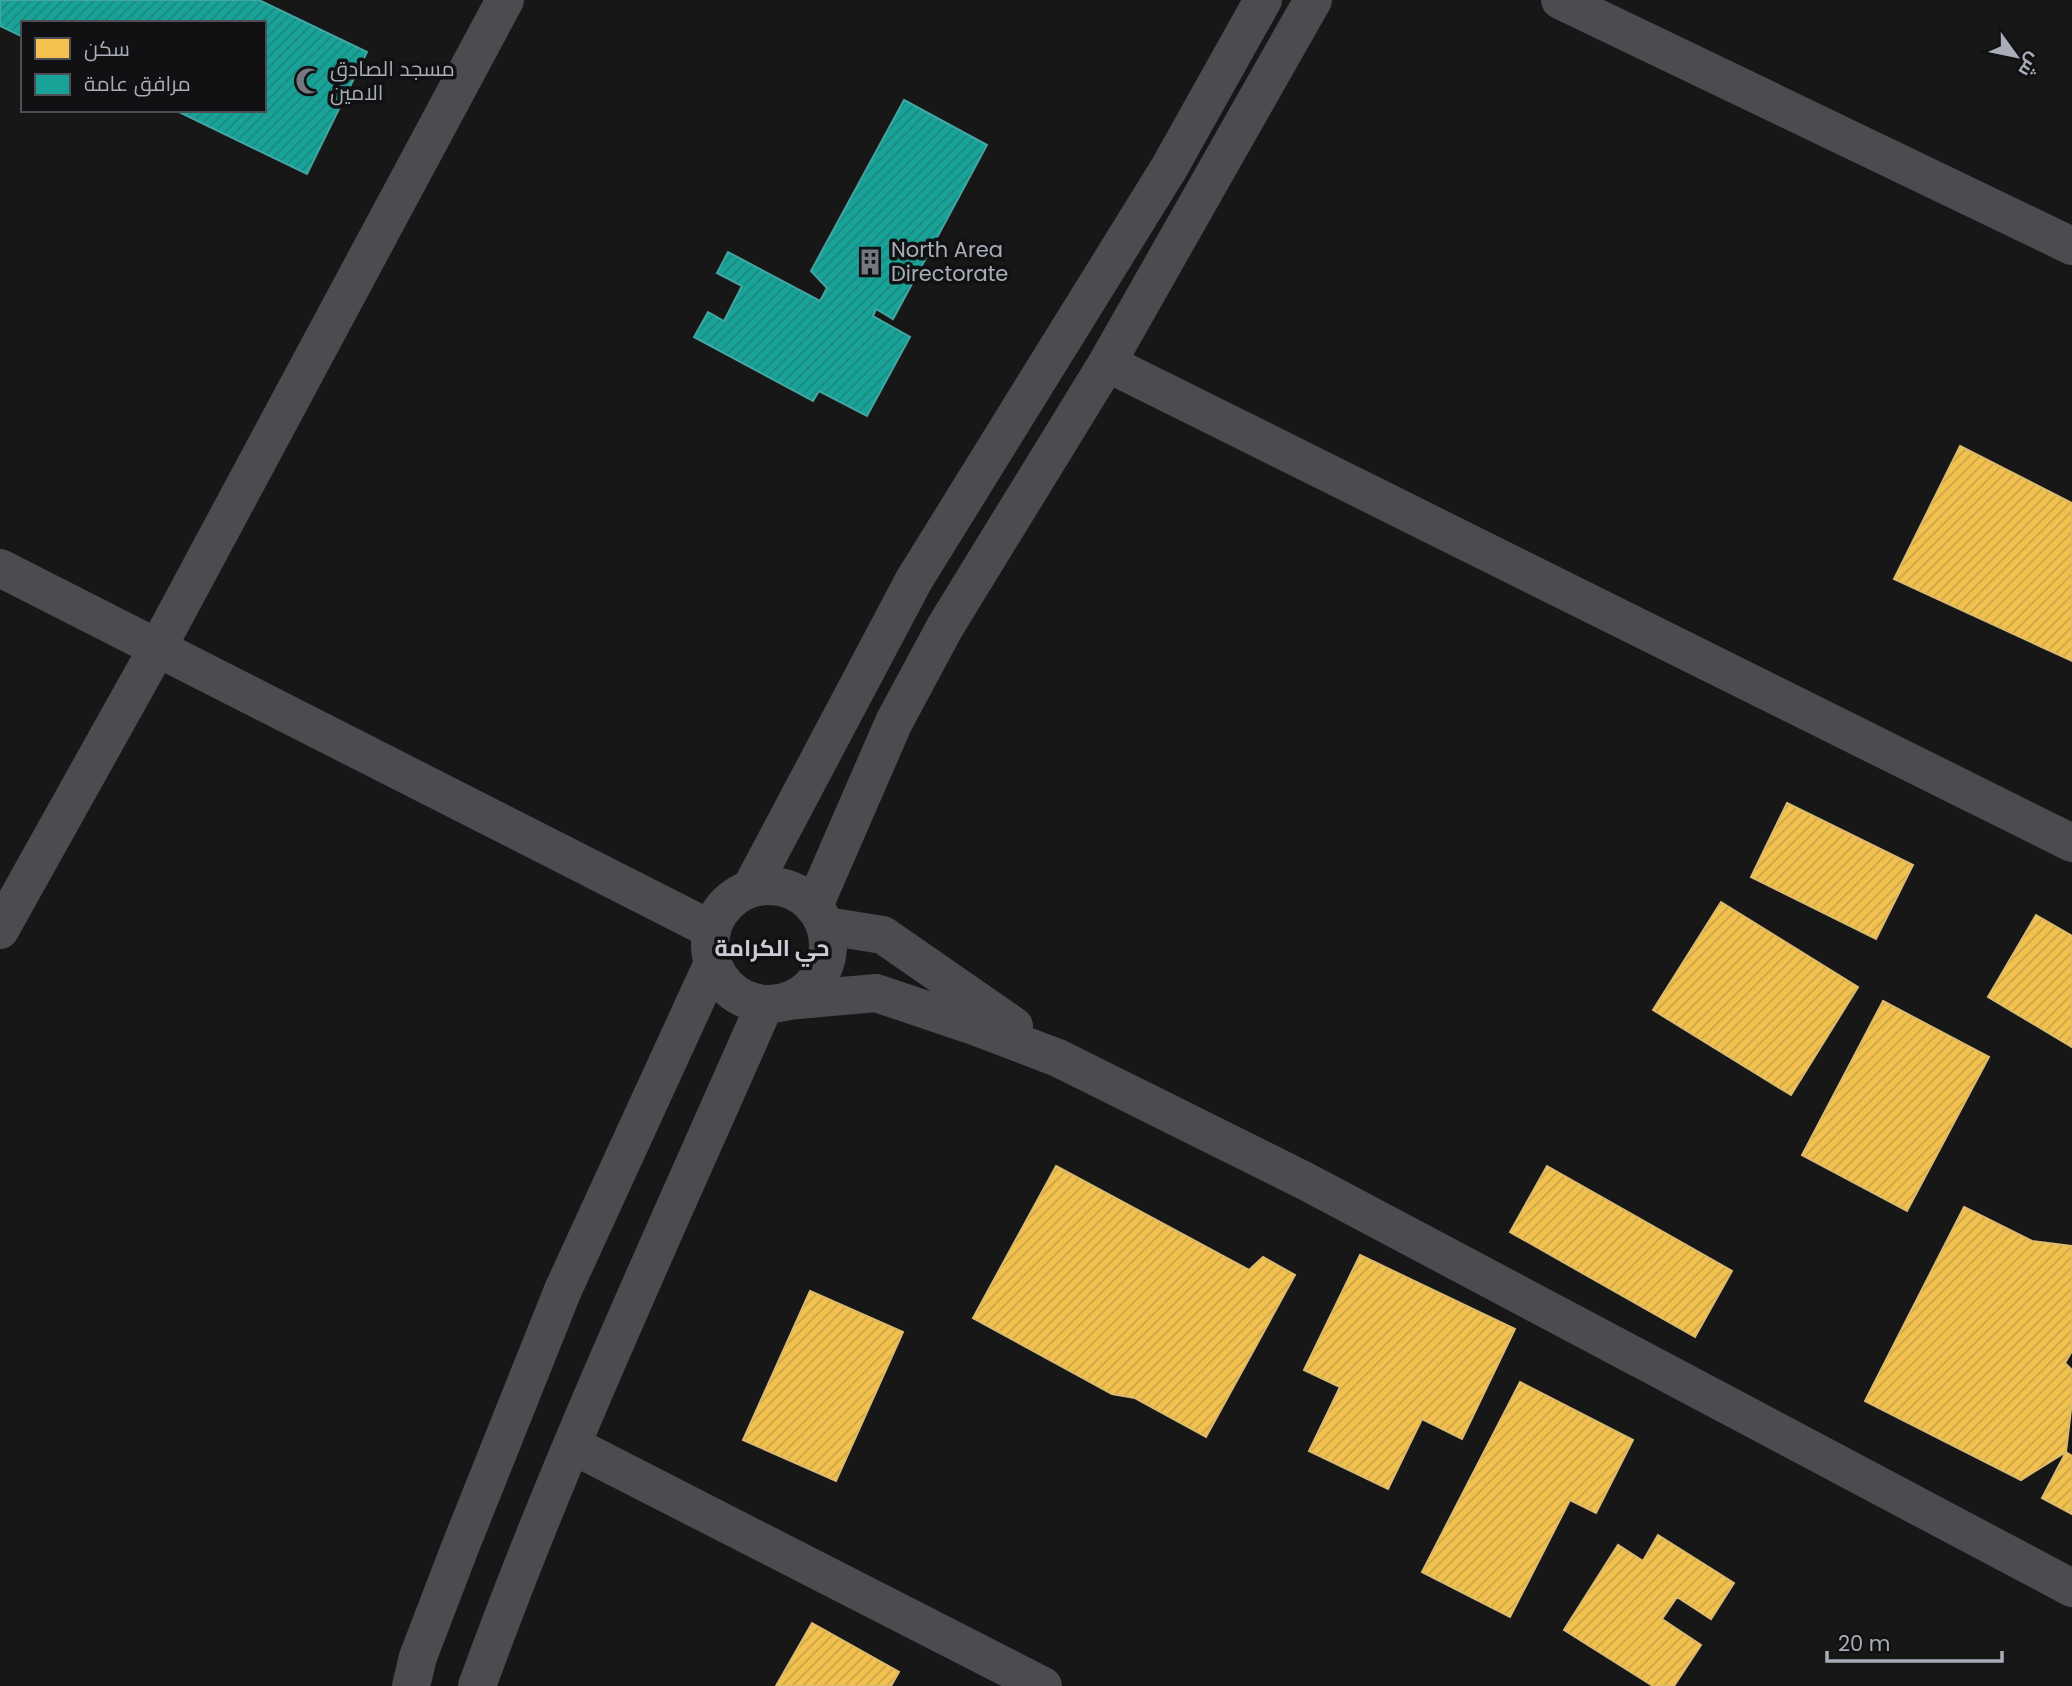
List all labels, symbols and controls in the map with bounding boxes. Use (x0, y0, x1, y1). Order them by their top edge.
legend (21, 21, 266, 112)
north arrow (1981, 21, 2051, 91)
text: سكن (84, 34, 130, 63)
text: ش (2012, 47, 2048, 83)
place label: مسجد الصادق الامين (330, 54, 455, 107)
mosque icon: مسجد الصادق الامين (294, 66, 324, 96)
text: مرافق عامة (84, 69, 191, 98)
place label: North Area Directorate (891, 235, 1008, 288)
building icon: North Area Directorate (855, 247, 885, 277)
district label: حي الكرامة (714, 932, 830, 967)
scale bar (1827, 1620, 2002, 1664)
text: 20 m (1838, 1629, 1891, 1658)

